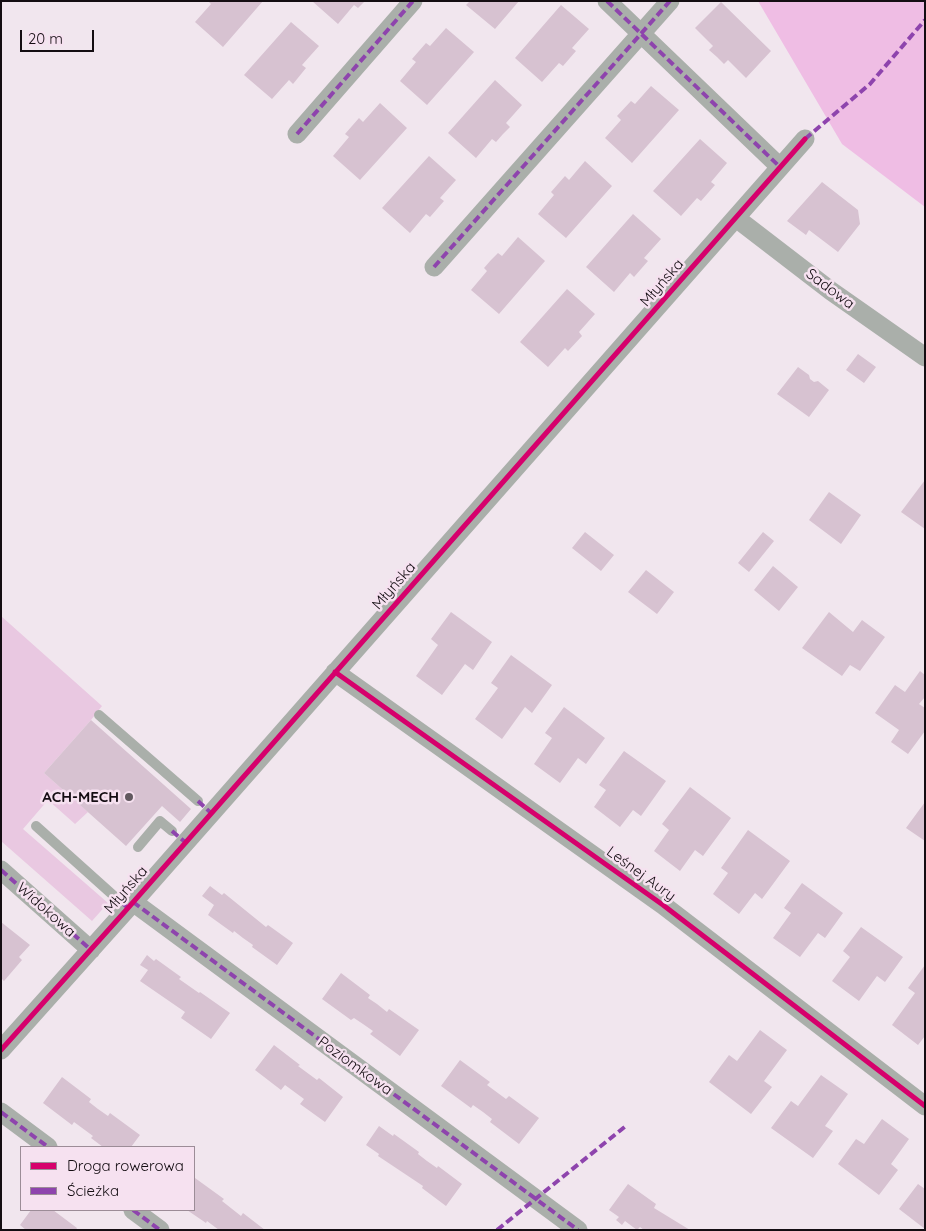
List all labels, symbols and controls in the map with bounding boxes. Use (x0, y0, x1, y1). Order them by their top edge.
scale bar (22, 20, 96, 52)
text: 20 m (28, 29, 63, 48)
street label: Młyńska (636, 256, 688, 310)
street label: Sadowa (802, 265, 858, 313)
street label: Młyńska (368, 559, 420, 613)
place label: ACH-MECH (42, 788, 119, 806)
marker: ACH-MECH (123, 791, 135, 803)
street label: Leśnej Aury (603, 843, 679, 905)
street label: Młyńska (100, 863, 152, 917)
street label: Widokowa (13, 879, 79, 941)
street label: Poziomkowa (314, 1033, 396, 1099)
legend (20, 1146, 195, 1211)
text: Droga rowerowa (67, 1156, 184, 1175)
text: Ścieżka (67, 1181, 119, 1200)

